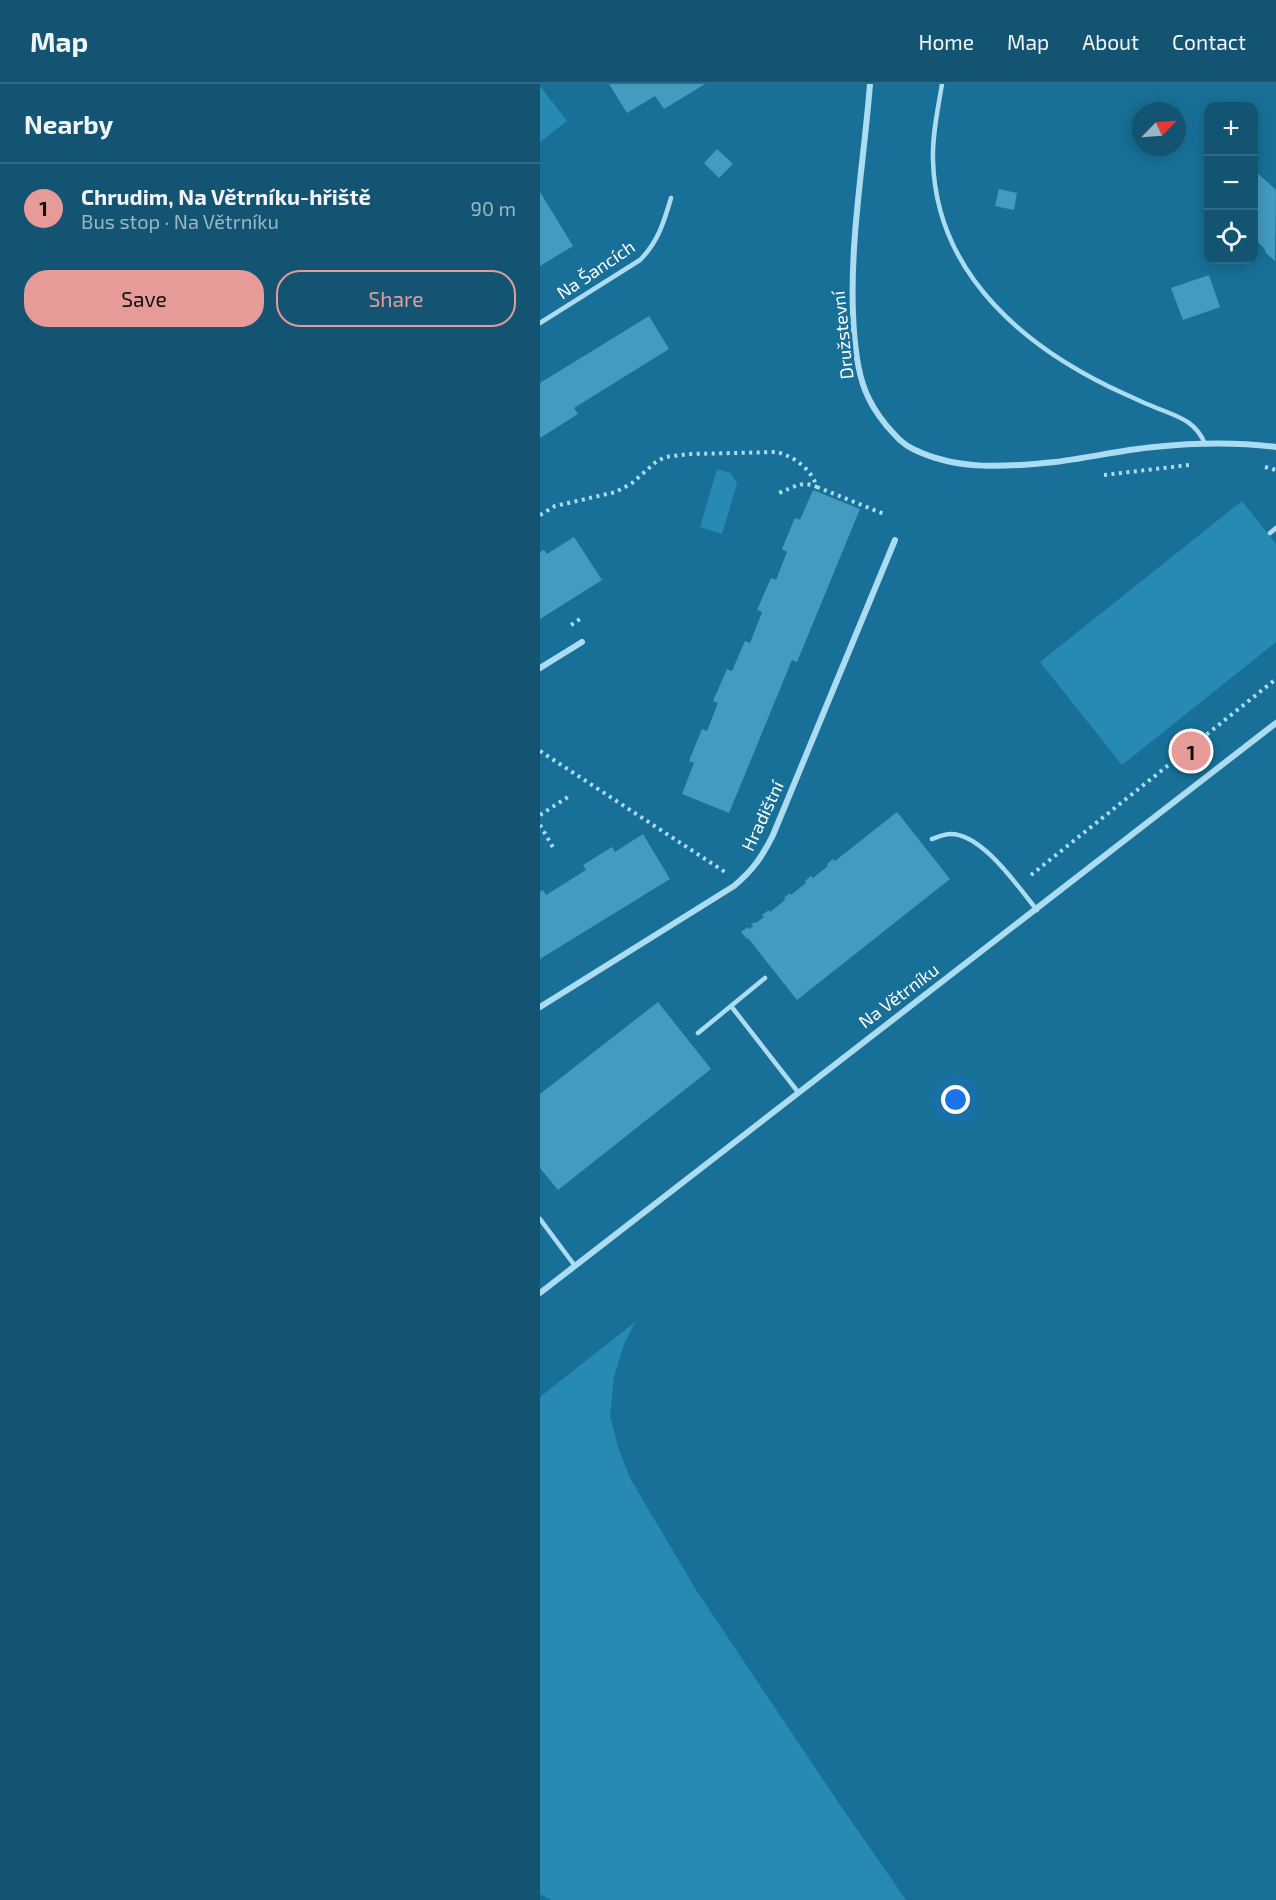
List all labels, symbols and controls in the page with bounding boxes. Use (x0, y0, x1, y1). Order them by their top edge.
text: Map (30, 24, 88, 58)
text: Home (918, 29, 974, 54)
text: Map (1007, 29, 1049, 54)
text: About (1082, 29, 1139, 54)
text: Contact (1172, 29, 1246, 54)
north arrow (1132, 102, 1186, 156)
map controls (1204, 102, 1258, 264)
button: + (1204, 102, 1258, 156)
text: Nearby (24, 108, 113, 139)
button: − (1204, 156, 1258, 210)
text: Chrudim, Na Větrníku-hřiště (81, 183, 371, 209)
text: 1 (39, 196, 48, 220)
text: 90 m (471, 196, 516, 220)
text: Bus stop · Na Větrníku (81, 209, 279, 233)
button: locate (1204, 210, 1258, 264)
street label: Na Šancích (552, 235, 639, 303)
button: Save (24, 270, 264, 327)
button: Share (276, 270, 516, 327)
street label: Družstevní (826, 289, 858, 380)
pin: 1 (1172, 728, 1210, 774)
street label: Hradištní (736, 777, 788, 854)
street label: Na Větrníku (854, 958, 943, 1032)
your location (941, 1085, 970, 1114)

